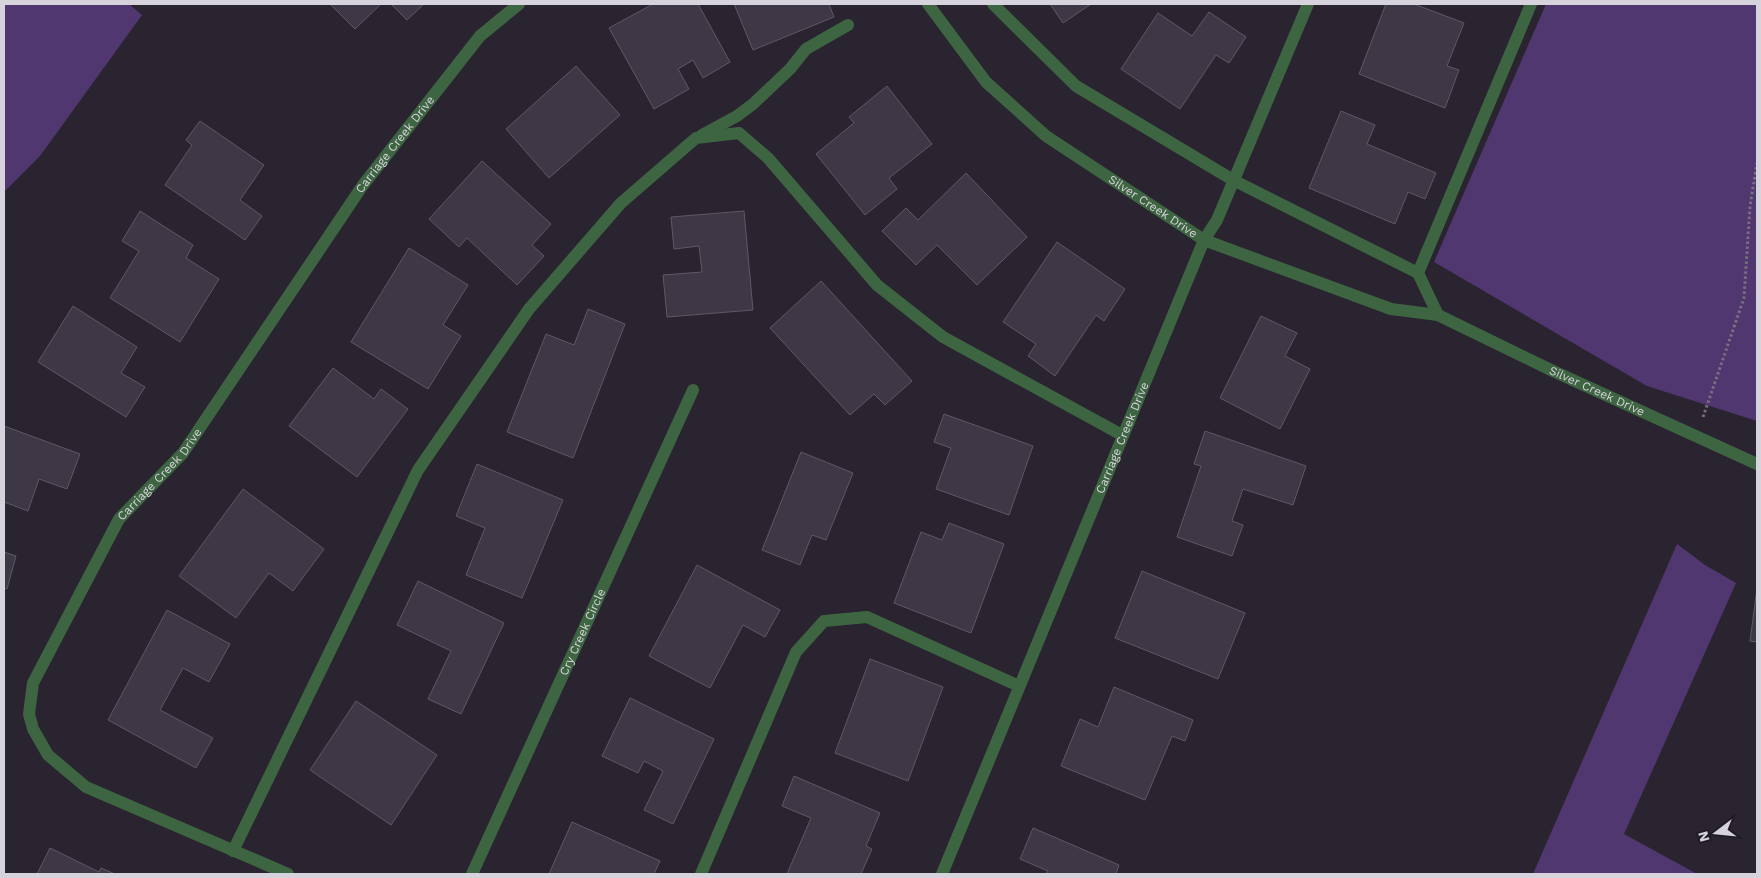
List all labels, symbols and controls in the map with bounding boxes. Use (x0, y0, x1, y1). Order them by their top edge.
street label: Carriage Creek Drive (353, 93, 437, 196)
street label: Silver Creek Drive (1106, 172, 1200, 241)
street label: Silver Creek Drive (1547, 363, 1647, 419)
street label: Carriage Creek Drive (1093, 380, 1152, 496)
street label: Carriage Creek Drive (114, 426, 205, 523)
street label: Cry Creek Circle (557, 586, 608, 678)
north arrow (1691, 808, 1741, 858)
text: N (1694, 829, 1713, 844)

